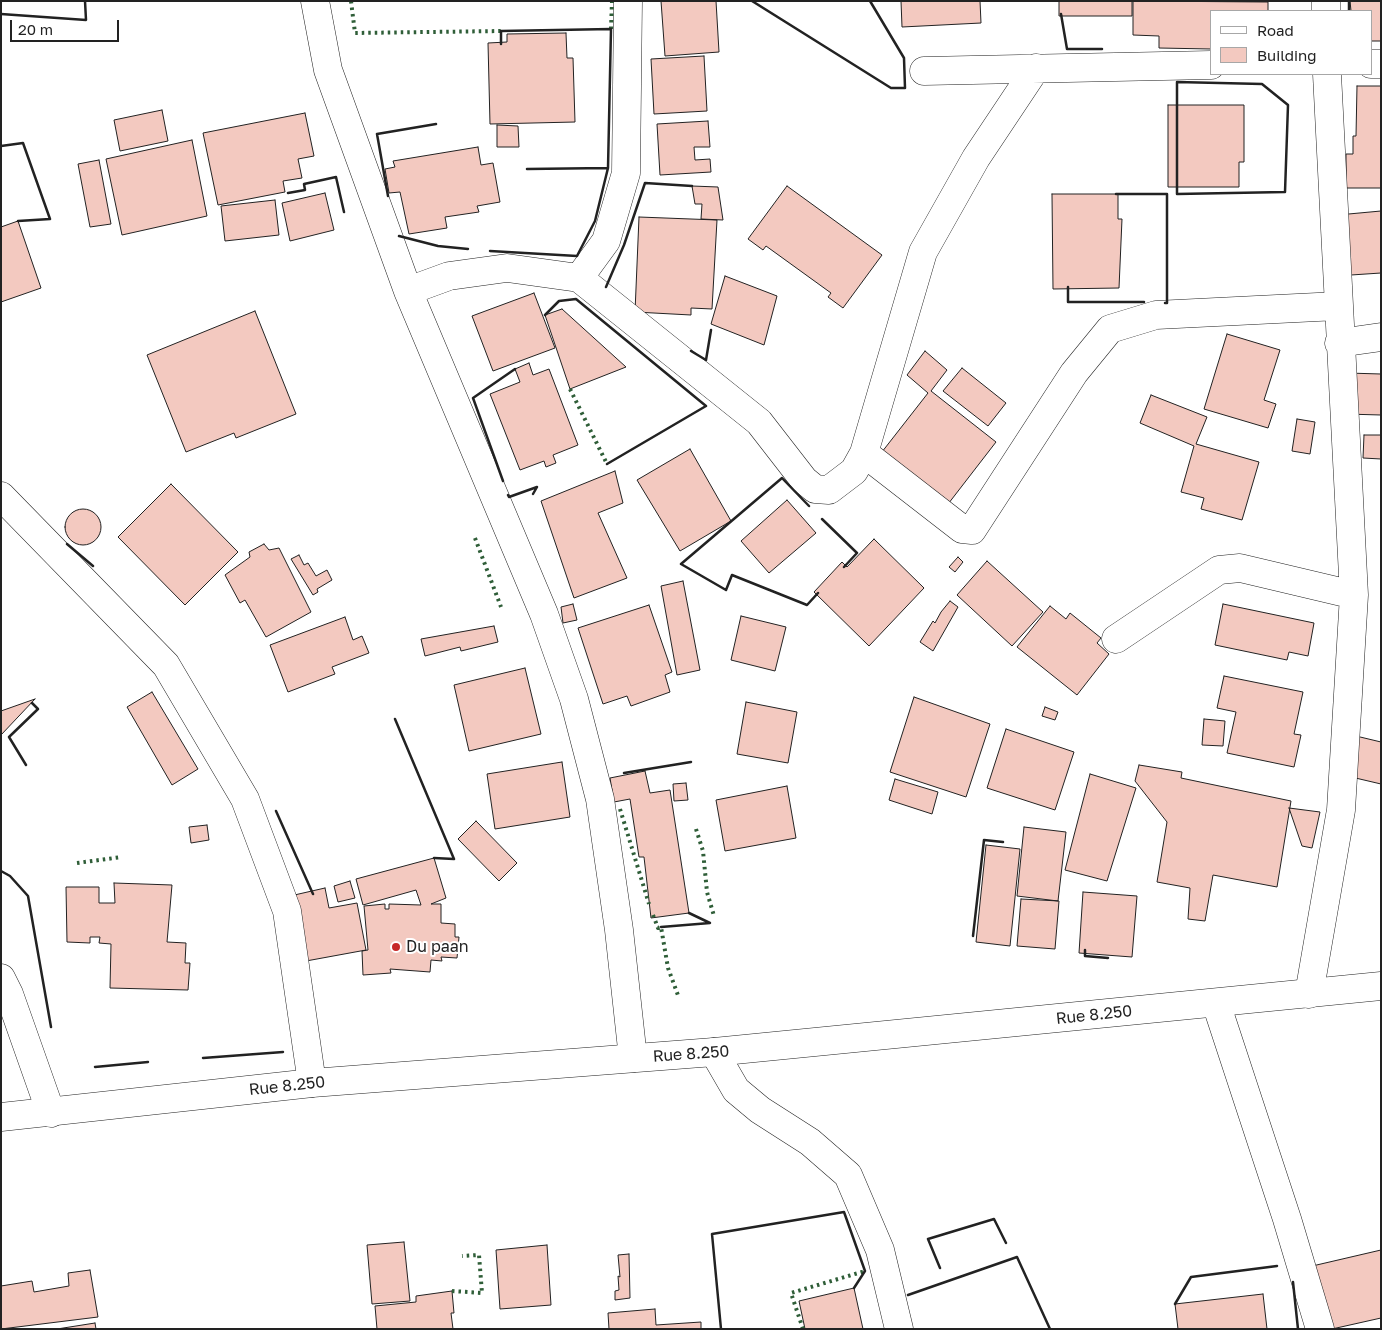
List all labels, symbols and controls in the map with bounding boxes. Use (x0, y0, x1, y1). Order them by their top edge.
scale bar (12, 10, 121, 42)
legend (1210, 10, 1372, 75)
text: 20 m (18, 20, 53, 38)
text: Road (1257, 21, 1294, 39)
text: Building (1257, 46, 1317, 64)
place label: Du paan (406, 937, 469, 957)
marker: Du paan (390, 941, 402, 953)
street label: Rue 8.250 (1055, 1001, 1133, 1029)
street label: Rue 8.250 (652, 1042, 730, 1066)
street label: Rue 8.250 (248, 1072, 326, 1100)

